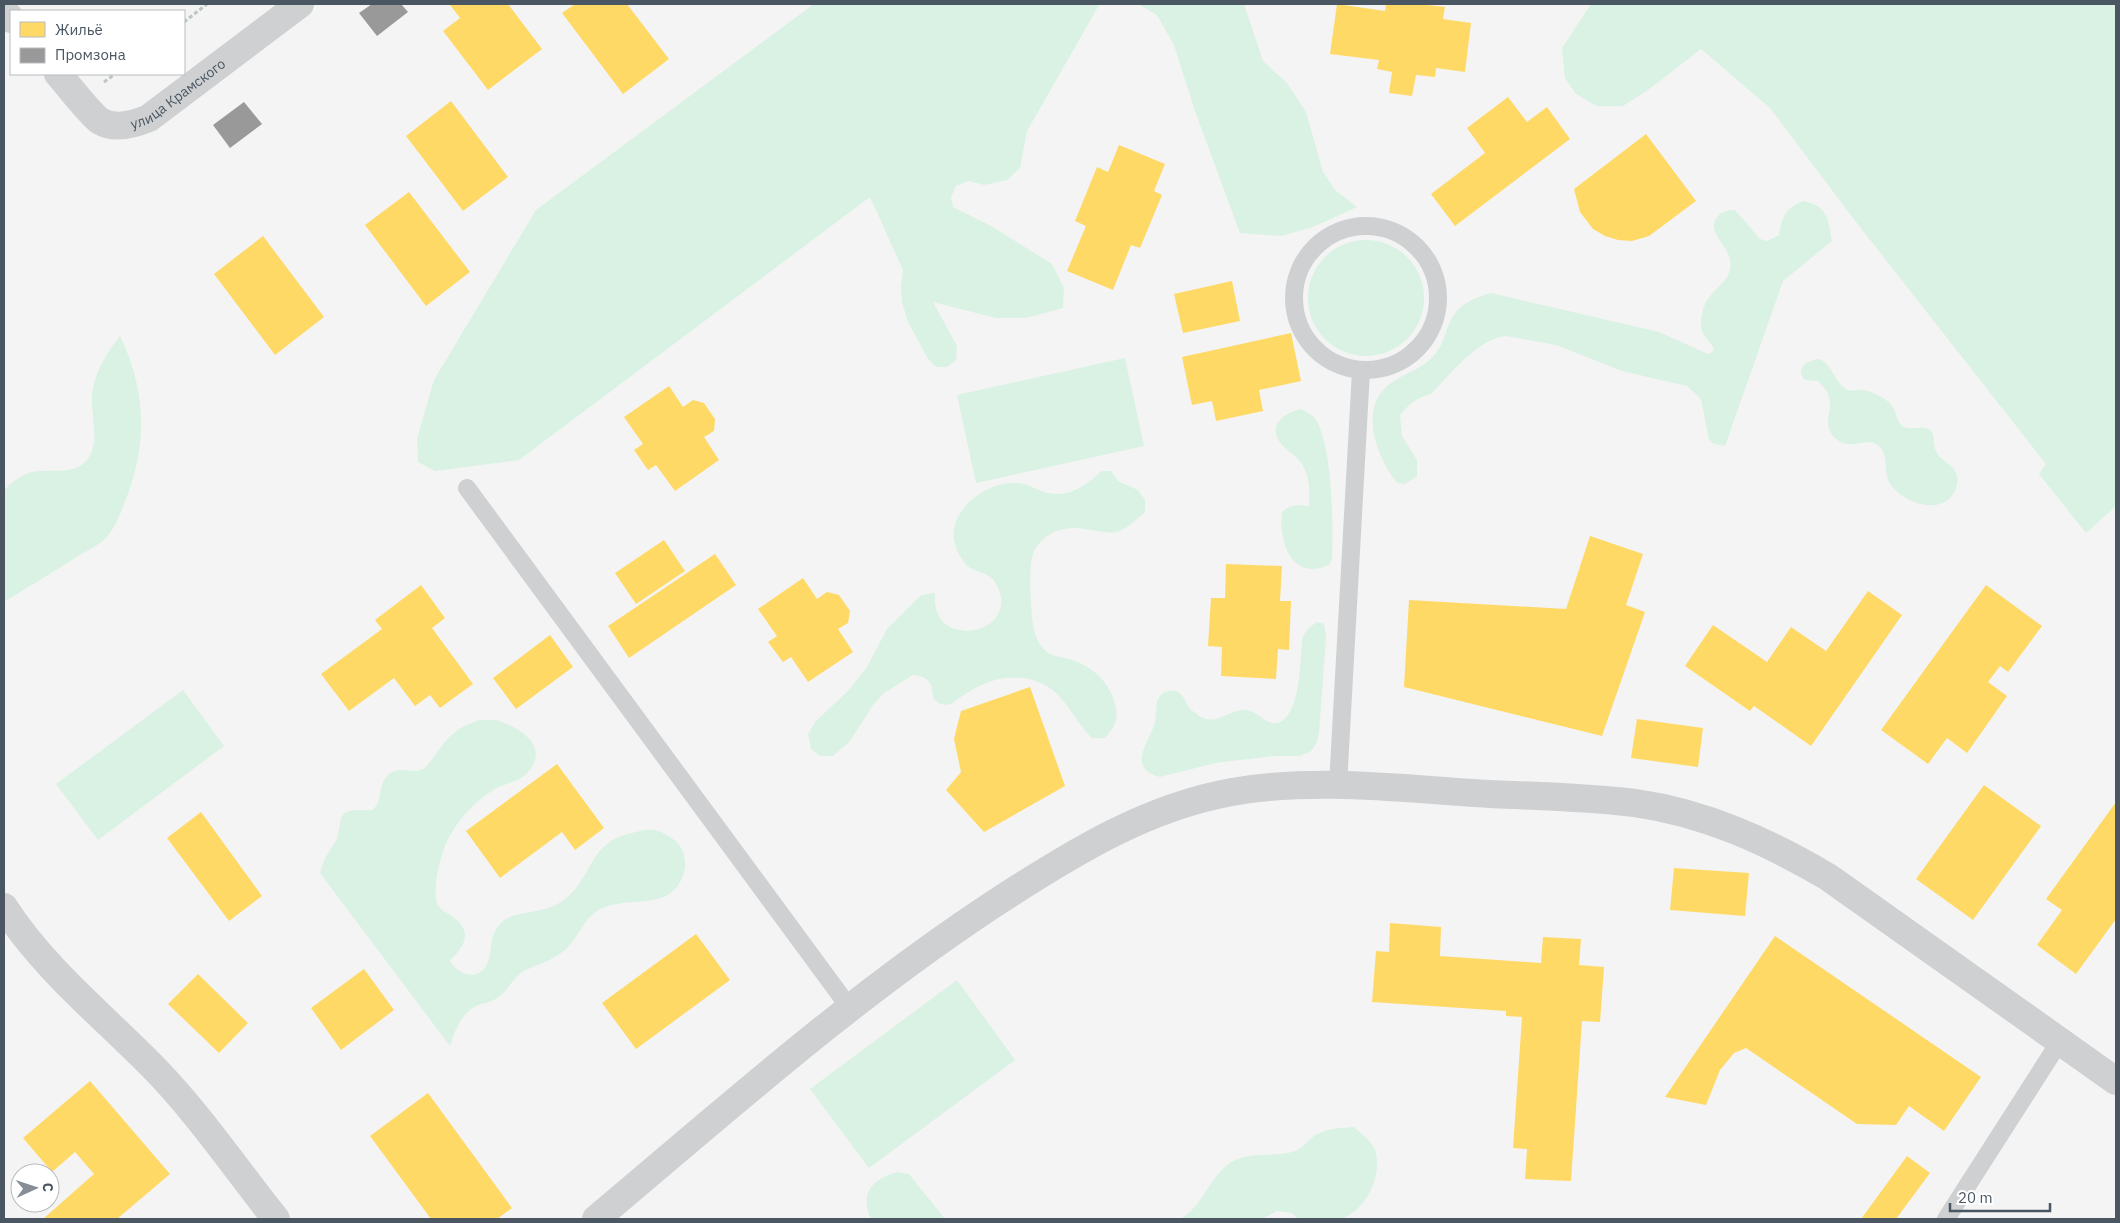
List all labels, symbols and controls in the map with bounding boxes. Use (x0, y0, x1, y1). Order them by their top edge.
legend (10, 10, 185, 75)
text: Жильё (55, 20, 103, 39)
text: Промзона (55, 45, 126, 64)
street label: улица Крамского (128, 54, 229, 133)
north arrow (10, 1163, 60, 1213)
scale bar (1950, 1180, 2050, 1212)
text: С (39, 1182, 57, 1192)
text: 20 m (1958, 1188, 1993, 1207)

